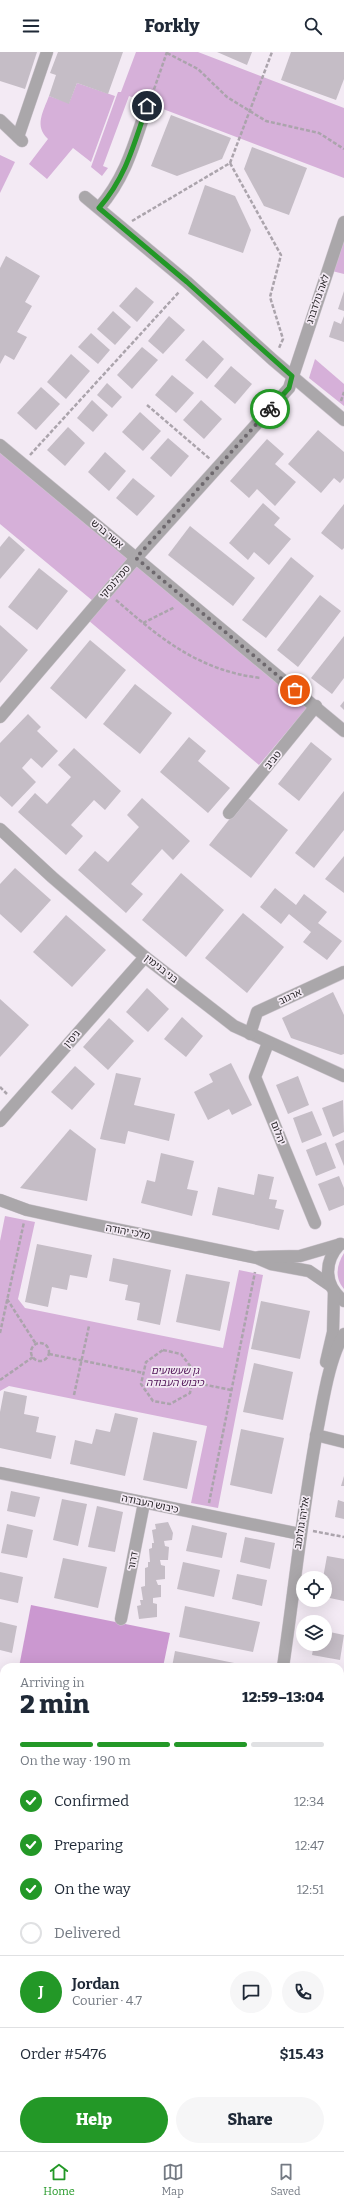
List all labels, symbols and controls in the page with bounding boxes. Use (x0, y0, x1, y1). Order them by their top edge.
icon: menu (20, 15, 42, 37)
text: Forkly (145, 15, 199, 37)
icon: search (302, 15, 324, 37)
pin (130, 89, 164, 123)
icon: home (136, 95, 158, 117)
street label: לאה גולדברג (304, 273, 332, 325)
courier (250, 389, 290, 429)
icon: bike (259, 398, 281, 420)
street label: אשר ברש (88, 517, 126, 551)
street label: סמילנסקי (97, 563, 133, 601)
pin (278, 673, 312, 707)
icon: bag (284, 679, 306, 701)
street label: טביב (262, 748, 284, 772)
street label: בני בנימין (142, 952, 180, 986)
street label: ארגוב (277, 986, 303, 1008)
street label: גיסין (61, 1028, 83, 1050)
street label: יהלום (268, 1120, 288, 1146)
street label: מלכי יהודה (105, 1222, 152, 1242)
park label: גן שעשועים כיבוש העבודה (146, 1365, 205, 1389)
street label: כיבוש העבודה (120, 1492, 180, 1516)
street label: אליהו גולומב (292, 1496, 312, 1550)
street label: דרור (125, 1550, 141, 1571)
map controls (296, 1571, 332, 1651)
button: locate (296, 1571, 332, 1607)
button: layers (296, 1615, 332, 1651)
text: Arriving in (20, 1675, 85, 1690)
text: 12:59–13:04 (242, 1688, 324, 1706)
text: 2 min (20, 1689, 90, 1720)
text: On the way · 190 m (20, 1753, 131, 1768)
icon: check (20, 1790, 42, 1812)
text: Confirmed (54, 1792, 129, 1810)
text: 12:34 (294, 1794, 324, 1809)
icon: check (20, 1834, 42, 1856)
text: Preparing (54, 1836, 123, 1854)
text: 12:47 (295, 1838, 324, 1853)
icon: check (20, 1878, 42, 1900)
text: On the way (54, 1880, 131, 1898)
text: 12:51 (297, 1882, 324, 1897)
text: Delivered (54, 1924, 121, 1942)
button: chat (230, 1971, 272, 2013)
button: phone (282, 1971, 324, 2013)
text: Jordan (72, 1975, 119, 1993)
text: J (38, 1983, 44, 2001)
text: Courier · 4.7 (72, 1993, 142, 2008)
text: Order #5476 (20, 2045, 107, 2063)
text: $15.43 (280, 2045, 324, 2063)
button: Help (20, 2097, 168, 2143)
button: Share (176, 2097, 324, 2143)
tab: Home (43, 2161, 75, 2198)
tab: Map (162, 2161, 184, 2198)
tab: Saved (270, 2161, 301, 2198)

